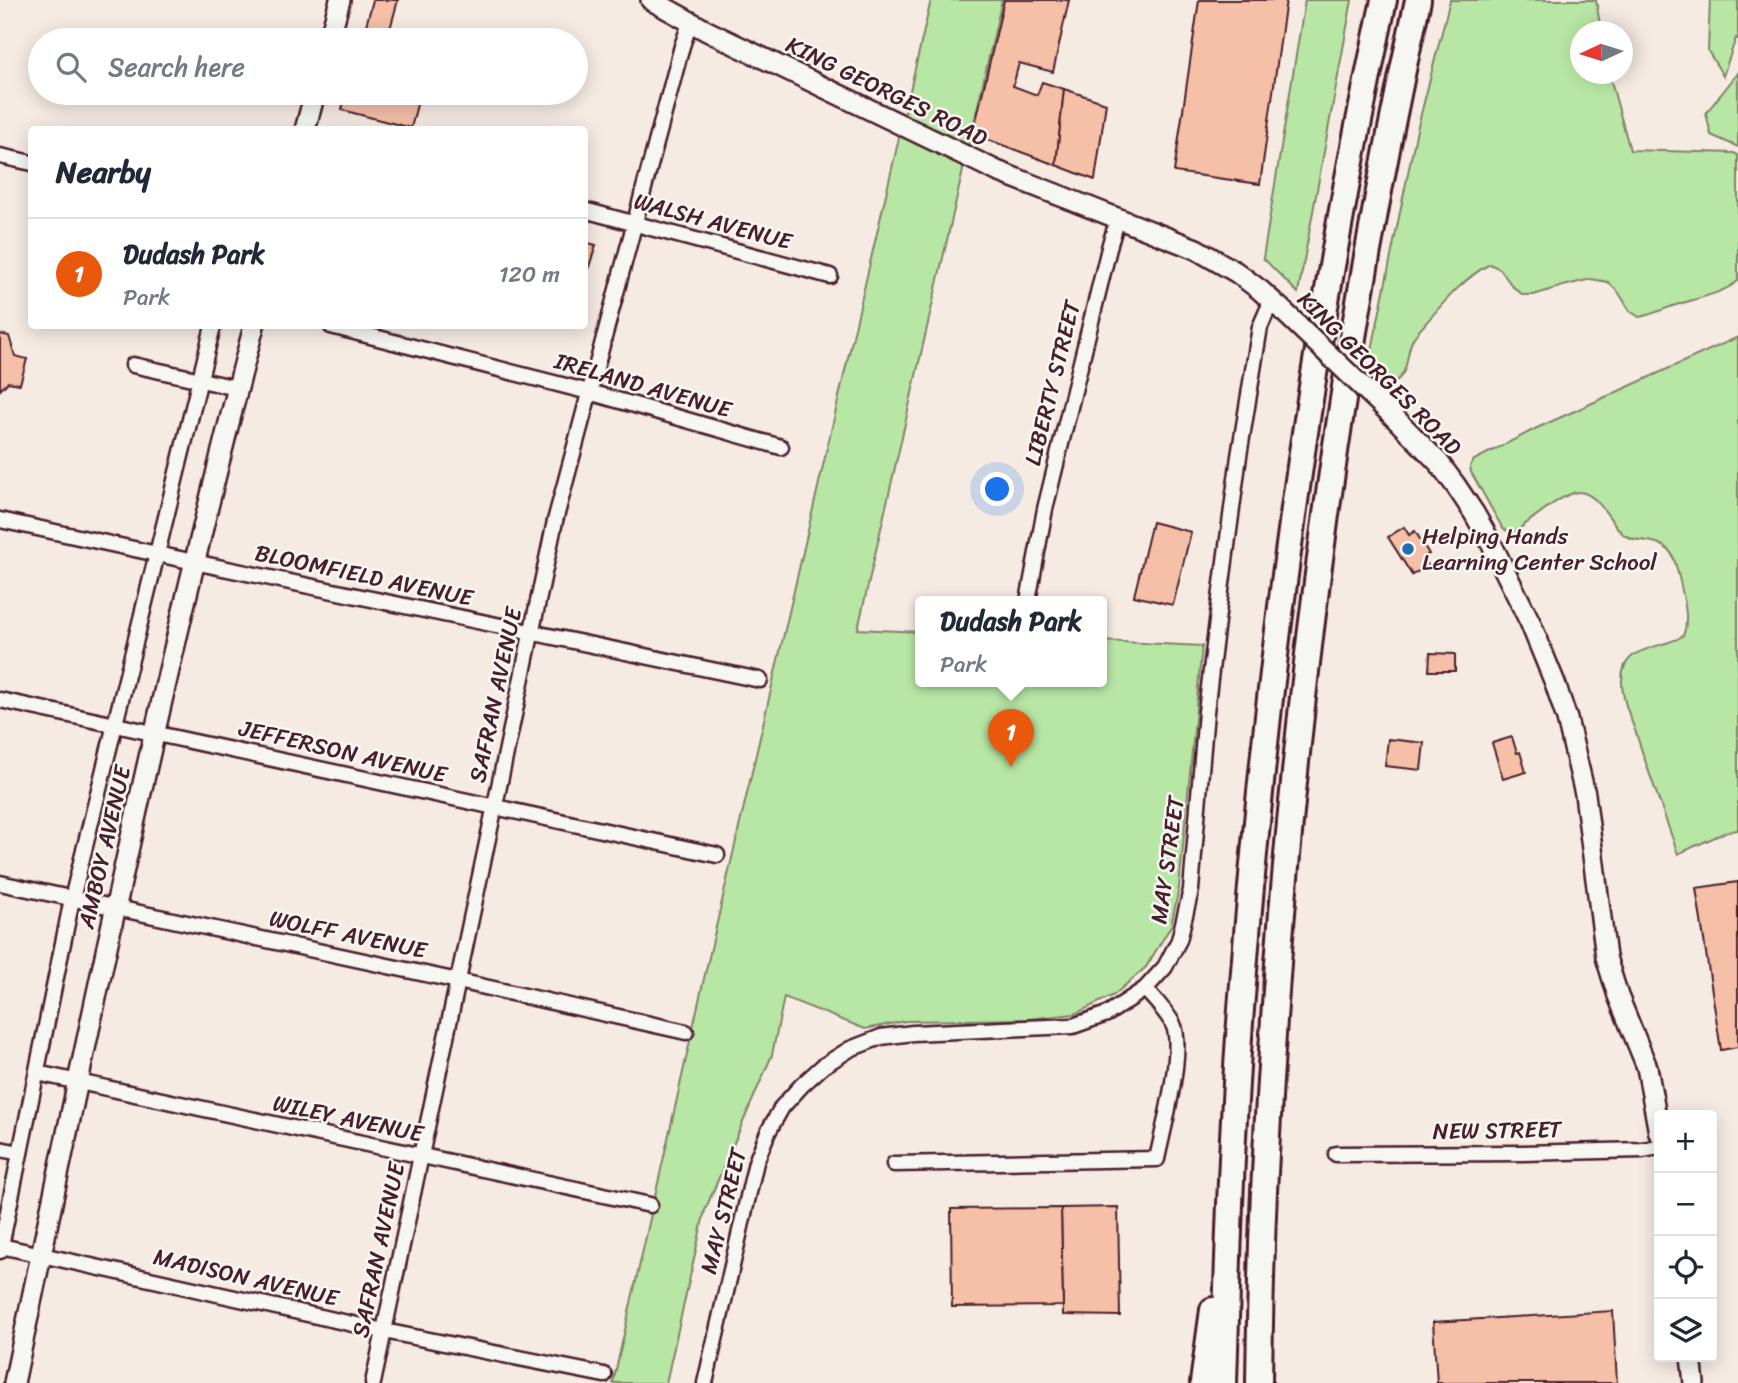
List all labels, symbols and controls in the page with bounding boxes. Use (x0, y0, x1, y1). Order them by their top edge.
north arrow (1570, 21, 1633, 84)
street label: KING GEORGES ROAD (779, 25, 995, 158)
search box (28, 28, 588, 105)
text: Search here (108, 44, 245, 90)
icon: search (52, 48, 90, 86)
text: Nearby (56, 145, 151, 199)
street label: WALSH AVENUE (629, 181, 797, 263)
text: Dudash Park (123, 231, 265, 277)
text: 1 (74, 254, 84, 295)
text: 120 m (499, 254, 560, 295)
text: Park (123, 277, 170, 318)
street label: KING GEORGES ROAD (1287, 281, 1472, 466)
street label: LIBERTY STREET (1012, 295, 1093, 470)
street label: IRELAND AVENUE (549, 340, 737, 431)
your location (980, 472, 1014, 506)
place label: Helping Hands Learning Center School (1422, 516, 1657, 583)
street label: BLOOMFIELD AVENUE (251, 532, 478, 619)
marker: Helping Hands Learning Center School (1400, 541, 1416, 557)
popup (915, 596, 1107, 687)
text: Dudash Park (940, 598, 1082, 644)
street label: SAFRAN AVENUE (457, 603, 534, 786)
text: Park (940, 644, 987, 685)
street label: JEFFERSON AVENUE (234, 707, 452, 796)
pin: 1 (988, 709, 1034, 767)
street label: AMBOY AVENUE (66, 760, 143, 934)
street label: MAY STREET (1138, 792, 1197, 927)
street label: WOLFF AVENUE (265, 898, 432, 971)
street label: WILEY AVENUE (269, 1083, 428, 1155)
street label: NEW STREET (1432, 1109, 1563, 1152)
map controls (1654, 1110, 1717, 1362)
button: + (1654, 1110, 1717, 1173)
street label: MAY STREET (688, 1142, 759, 1278)
street label: SAFRAN AVENUE (340, 1158, 417, 1341)
button: − (1654, 1173, 1717, 1236)
street label: MADISON AVENUE (149, 1236, 344, 1319)
button: locate (1654, 1236, 1717, 1299)
button: layers (1654, 1299, 1717, 1362)

